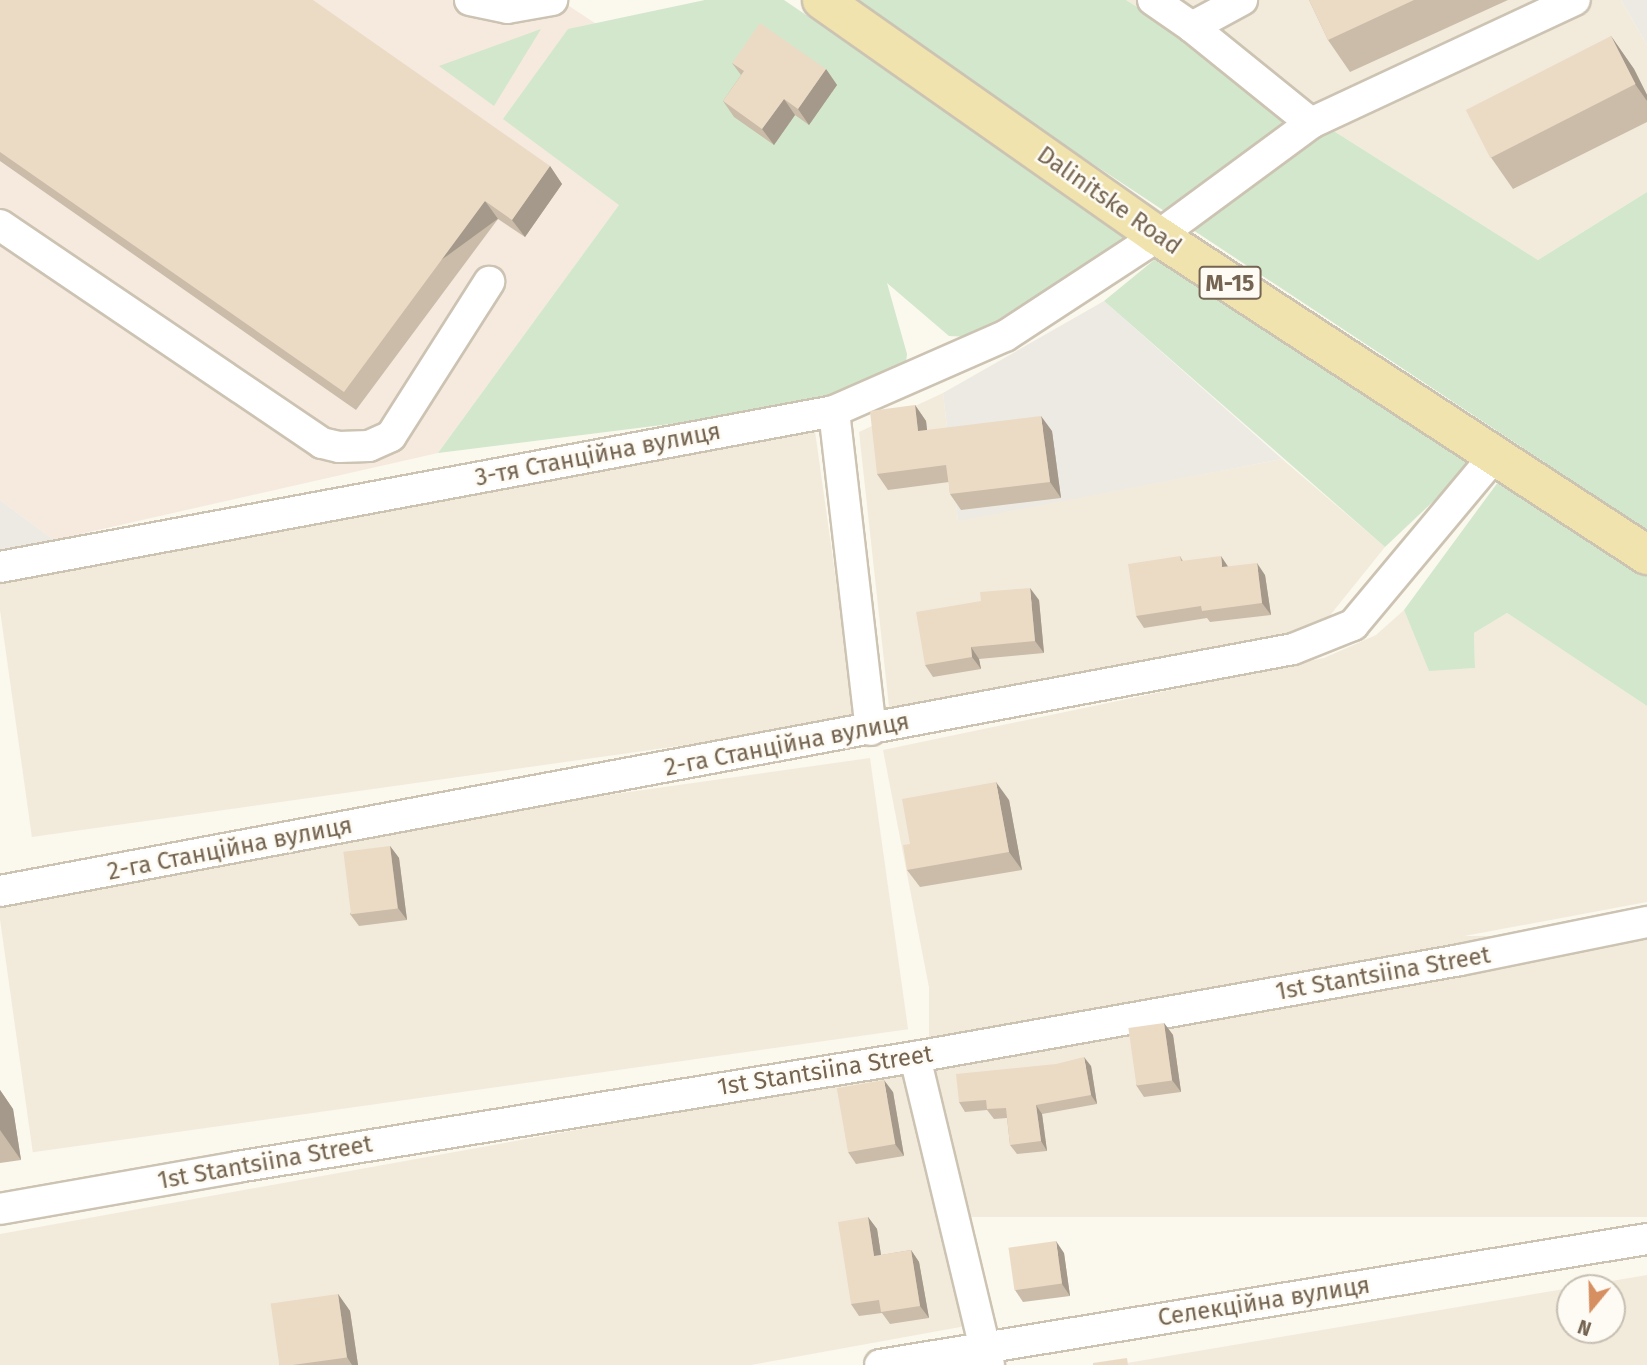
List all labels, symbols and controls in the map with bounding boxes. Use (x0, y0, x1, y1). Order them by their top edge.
street label: Dalinitske Road (1031, 141, 1187, 261)
road number: М-15 (1198, 264, 1262, 302)
street label: 3-тя Станційна вулиця (473, 417, 723, 493)
street label: 2-га Станційна вулиця (662, 707, 912, 783)
street label: 2-га Станційна вулиця (105, 811, 355, 887)
street label: 1st Stantsiina Street (1273, 941, 1493, 1007)
street label: 1st Stantsiina Street (715, 1040, 935, 1102)
street label: 1st Stantsiina Street (155, 1130, 375, 1196)
street label: Селекційна вулиця (1156, 1271, 1372, 1333)
north arrow (1556, 1274, 1626, 1344)
text: N (1575, 1315, 1594, 1340)

